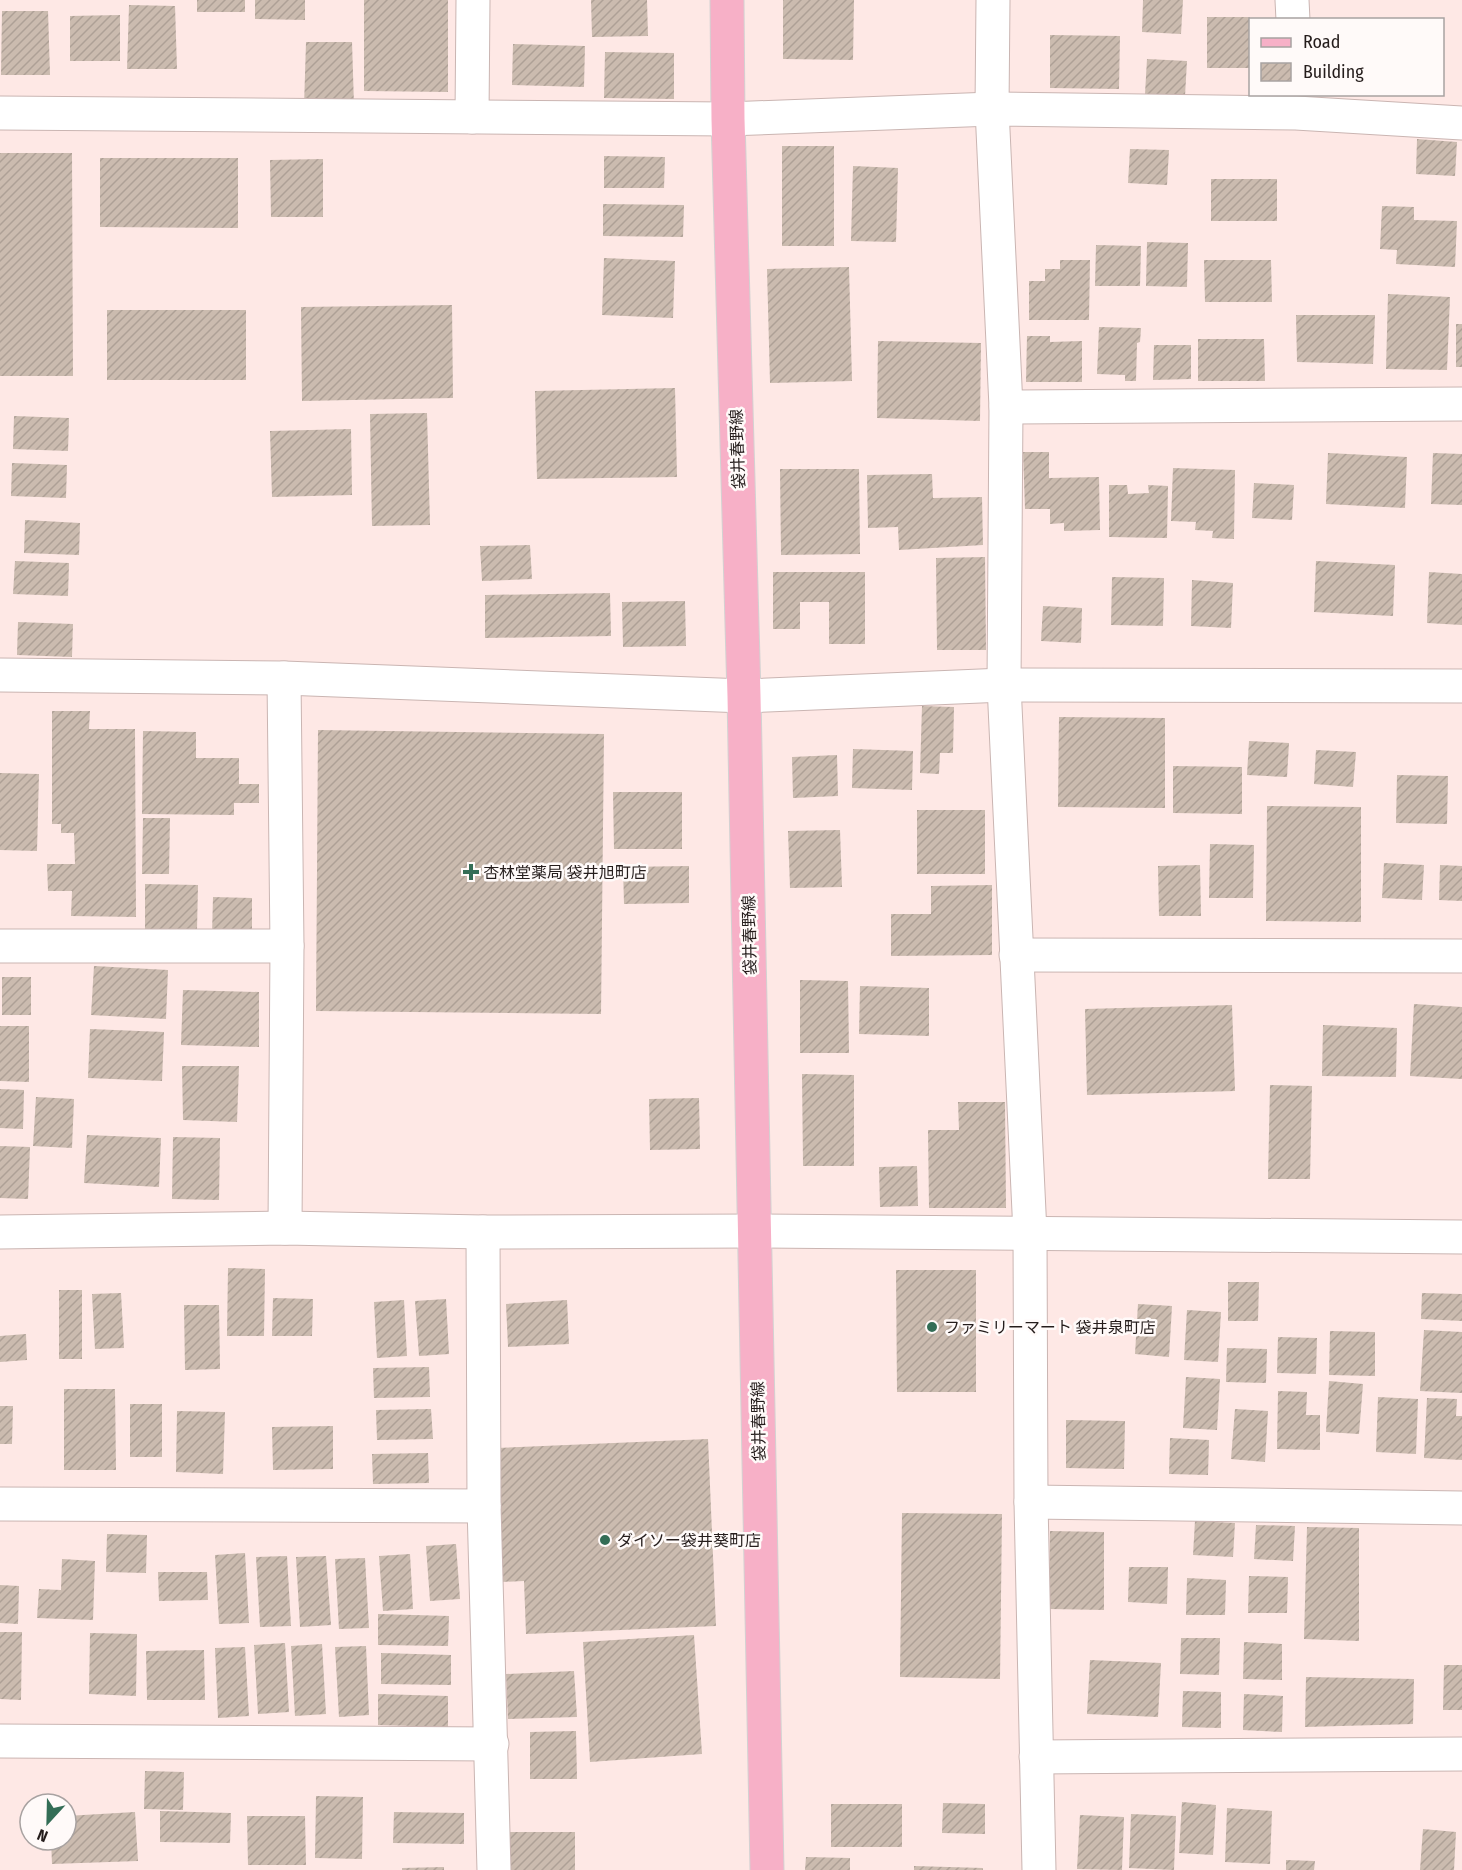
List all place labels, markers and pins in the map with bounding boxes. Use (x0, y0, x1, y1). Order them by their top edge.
place label: 杏林堂薬局 袋井旭町店 (483, 863, 647, 882)
marker: 杏林堂薬局 袋井旭町店 (464, 865, 478, 879)
place label: ファミリーマート 袋井泉町店 (944, 1318, 1156, 1337)
marker: ファミリーマート 袋井泉町店 (925, 1320, 939, 1334)
place label: ダイソー袋井葵町店 (617, 1531, 761, 1550)
marker: ダイソー袋井葵町店 (598, 1533, 612, 1547)

